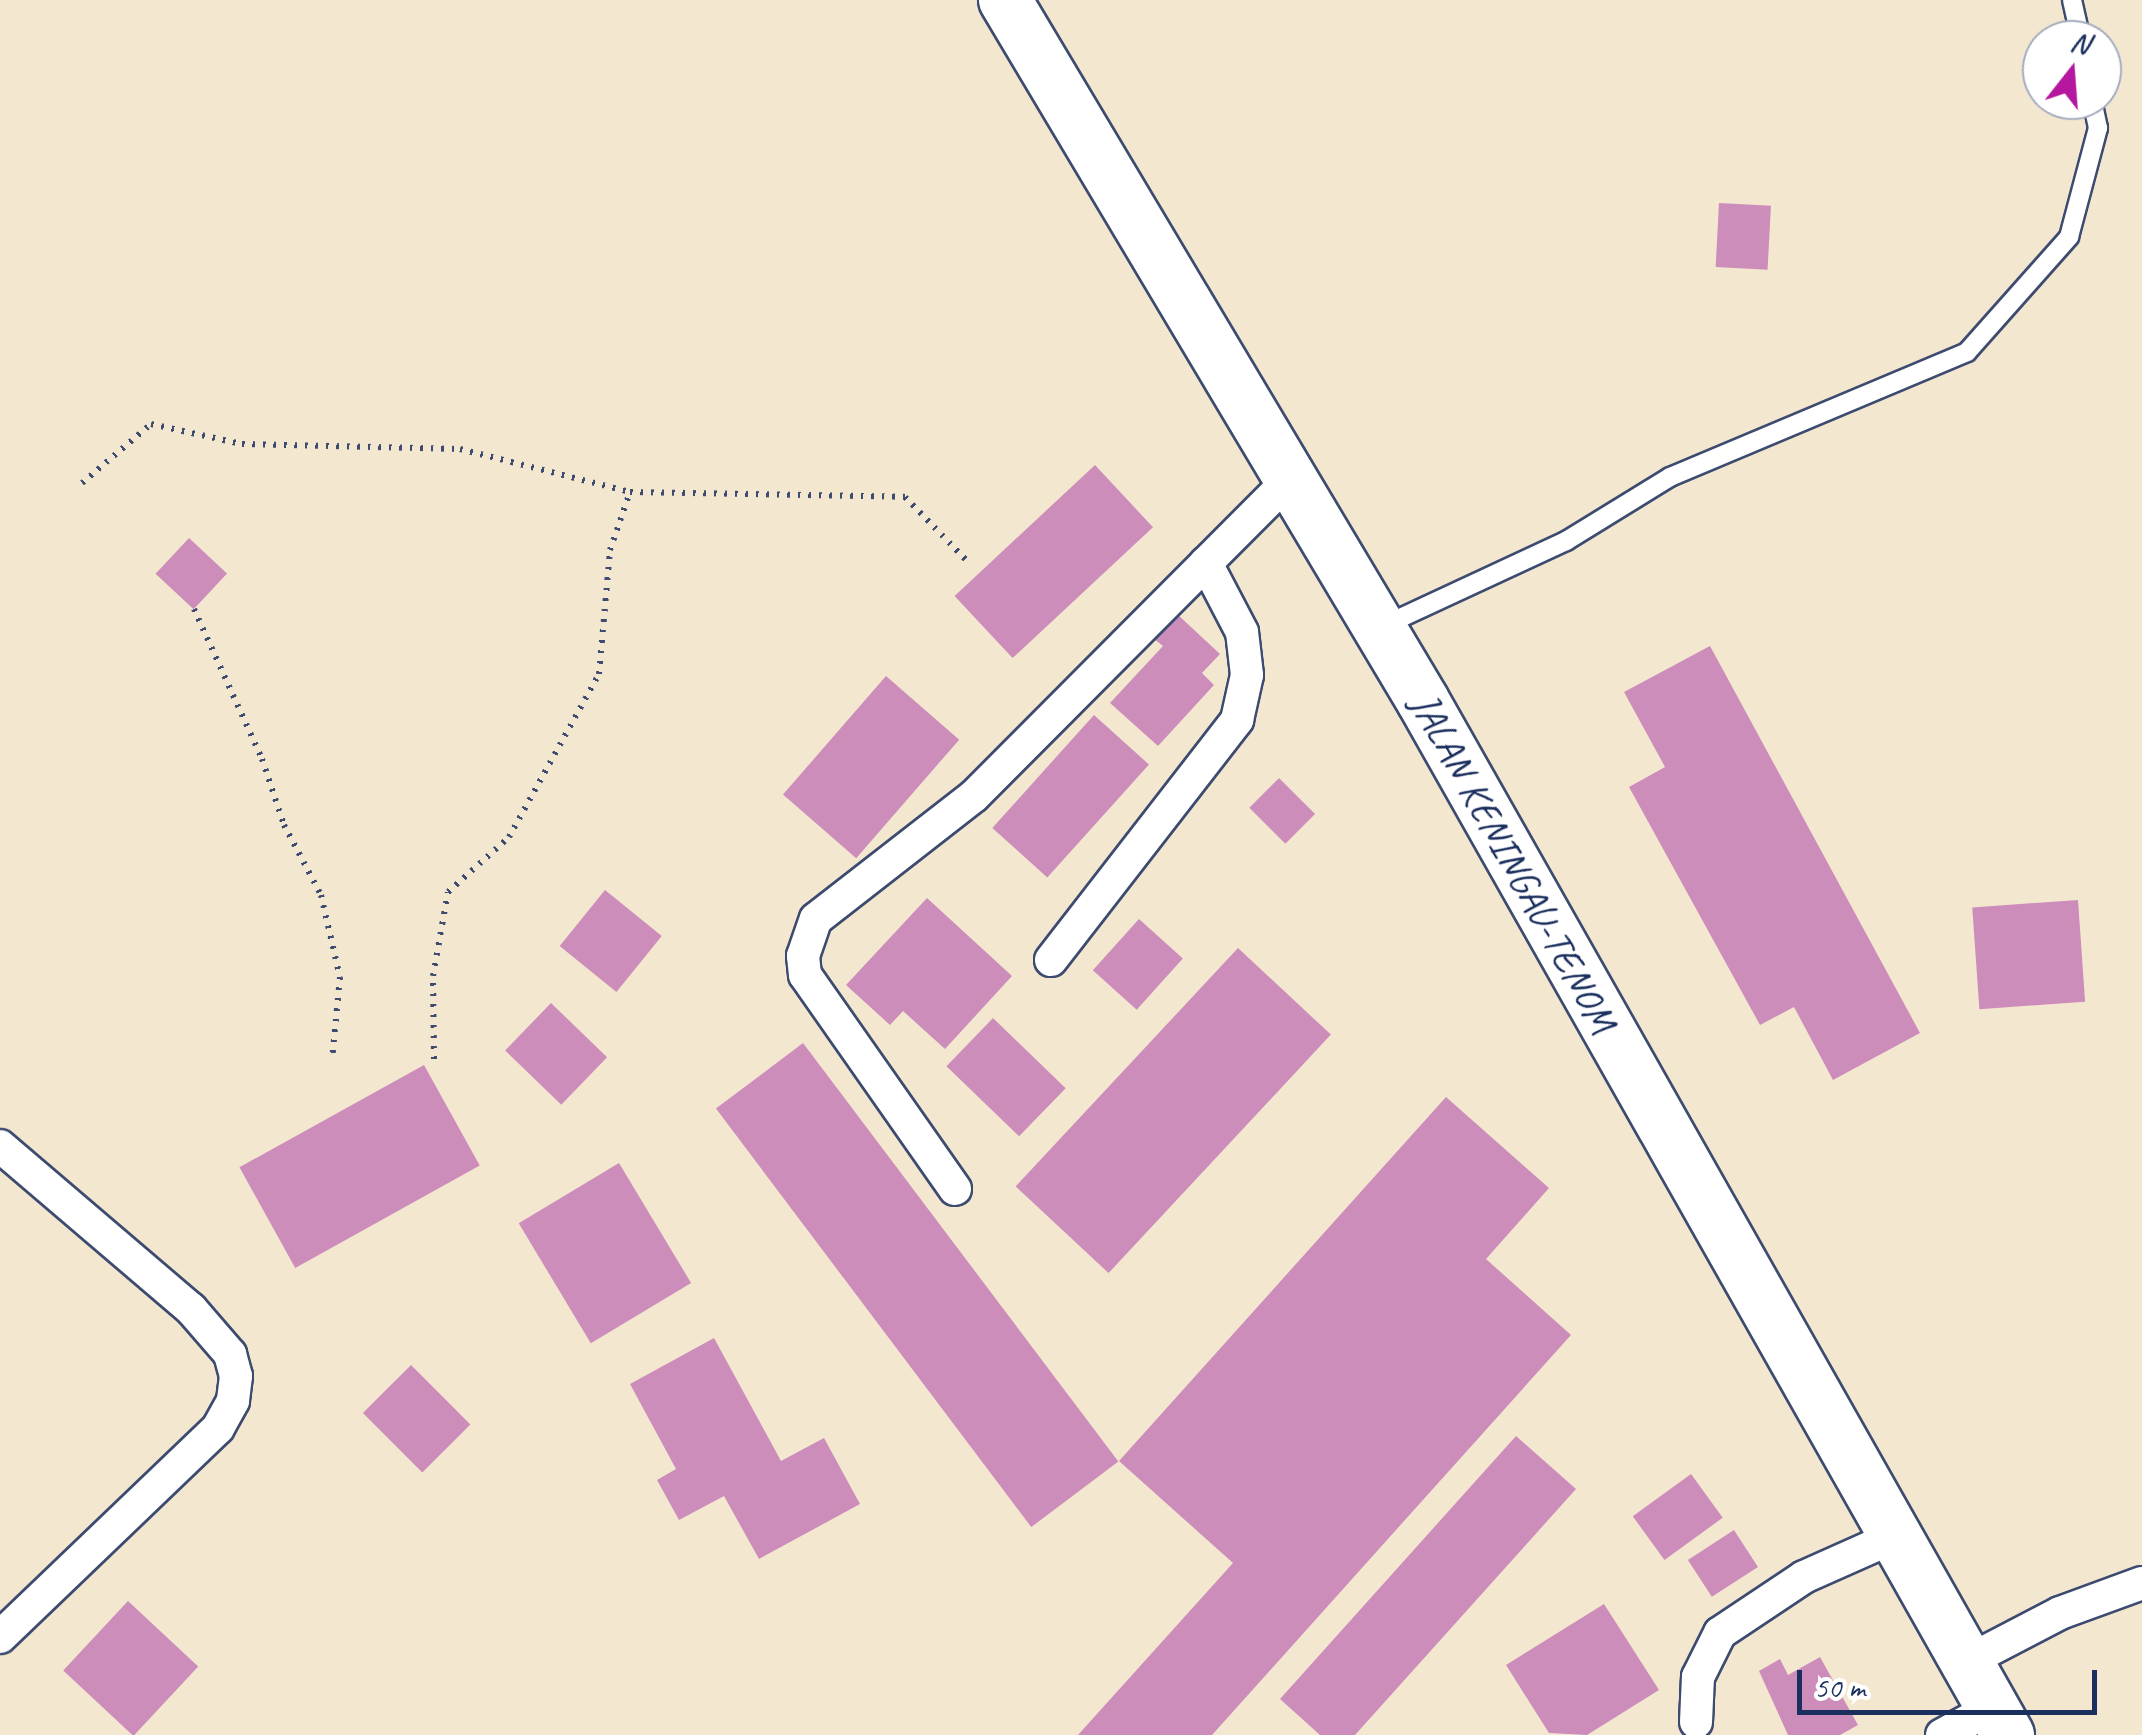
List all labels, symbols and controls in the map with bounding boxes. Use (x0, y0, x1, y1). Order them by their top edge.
north arrow (2022, 20, 2122, 120)
text: N (2067, 23, 2094, 62)
street label: JALAN KENINGAU-TENOM (1400, 684, 1628, 1042)
scale bar (1802, 1650, 2102, 1712)
text: 50 m (1814, 1668, 1865, 1706)

